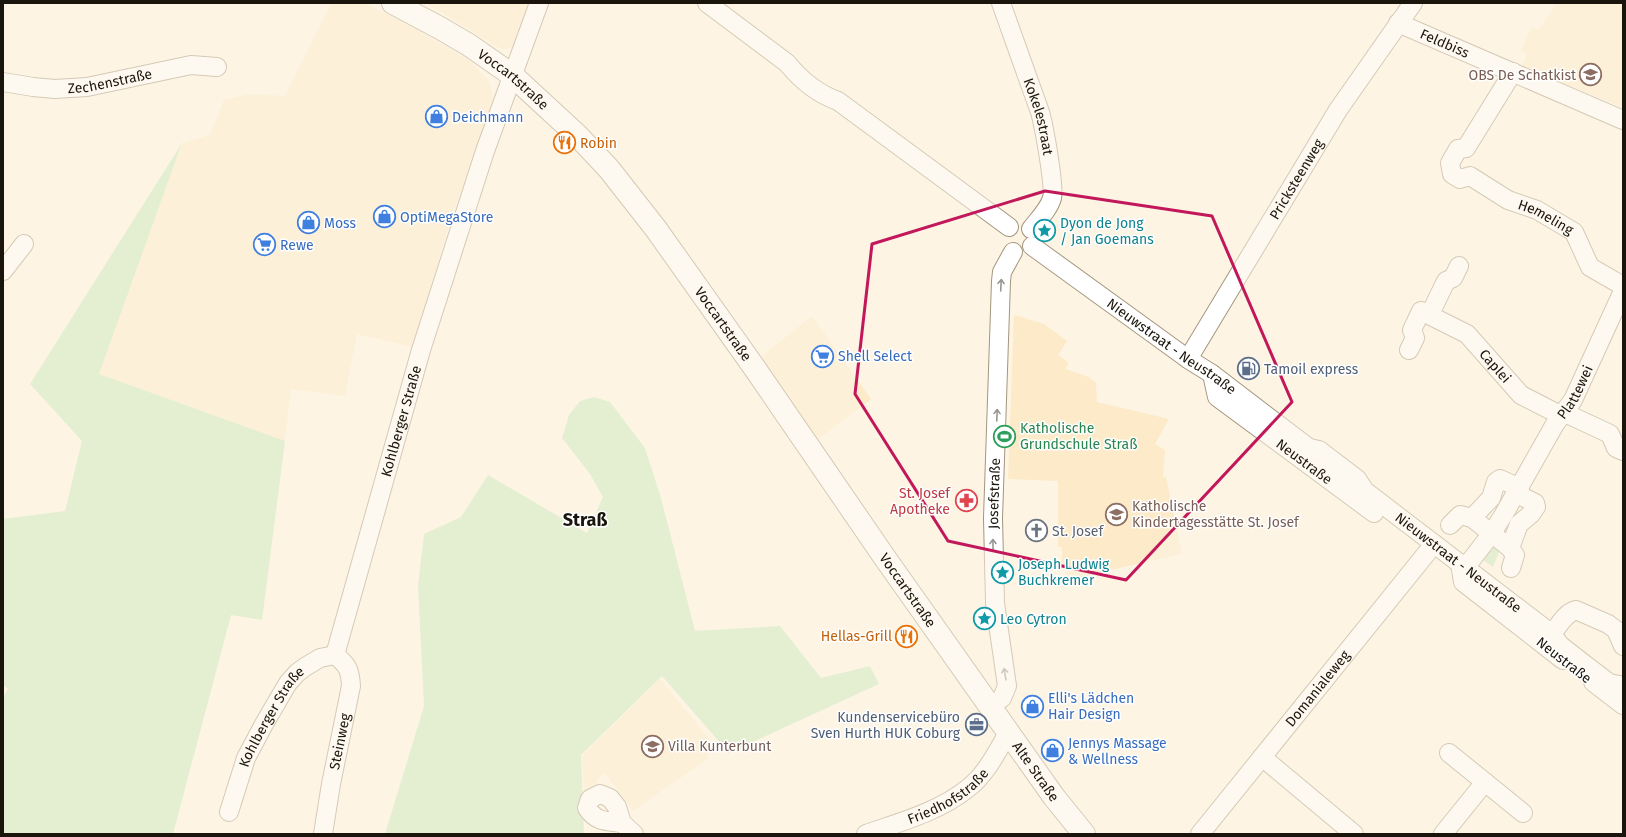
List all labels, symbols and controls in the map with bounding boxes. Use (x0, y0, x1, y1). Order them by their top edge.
street label: Feldbiss (1418, 26, 1472, 62)
street label: Voccartstraße (474, 46, 552, 114)
school or university icon: OBS De Schatkist (1578, 62, 1604, 88)
street label: Zechenstraße (67, 65, 154, 97)
place label: OBS De Schatkist (1468, 67, 1577, 84)
street label: Kokelestraat (1020, 76, 1057, 157)
shop icon: Deichmann (424, 104, 450, 130)
place label: Deichmann (452, 109, 524, 126)
restaurant icon: Robin (552, 130, 578, 156)
place label: Robin (580, 135, 617, 152)
street label: Pricksteenweg (1266, 135, 1328, 223)
street label: Hemeling (1516, 196, 1577, 239)
shop icon: OptiMegaStore (371, 204, 397, 230)
place label: OptiMegaStore (400, 209, 493, 226)
shop icon: Moss (295, 210, 321, 236)
place label: Moss (324, 215, 356, 232)
place label: Dyon de Jong / Jan Goemans (1060, 215, 1154, 248)
place icon: Dyon de Jong / Jan Goemans (1032, 218, 1058, 244)
supermarket icon: Rewe (251, 232, 277, 258)
place label: Rewe (280, 237, 314, 254)
one-way arrow (998, 279, 1005, 292)
street label: Voccartstraße (691, 284, 755, 365)
street label: Nieuwstraat - Neustraße (1103, 295, 1239, 398)
supermarket icon: Shell Select (810, 343, 836, 369)
street label: Caplei (1475, 346, 1514, 387)
place label: Shell Select (838, 348, 913, 365)
fuel station icon: Tamoil express (1236, 356, 1262, 382)
place label: Tamoil express (1264, 361, 1359, 378)
street label: Plattewei (1554, 363, 1597, 423)
street label: Kohlberger Straße (378, 364, 425, 479)
one-way arrow (993, 409, 1000, 422)
place label: Katholische Grundschule Straß (1020, 420, 1137, 453)
sports icon: Katholische Grundschule Straß (991, 423, 1017, 449)
street label: Neustraße (1273, 436, 1335, 488)
street label: Josefstraße (985, 458, 1004, 529)
place label: St. Josef Apotheke (890, 485, 951, 518)
pharmacy icon: St. Josef Apotheke (953, 488, 979, 514)
place label: Katholische Kindertagesstätte St. Josef (1132, 498, 1300, 531)
school or university icon: Katholische Kindertagesstätte St. Josef (1103, 501, 1129, 527)
district label: Straß (563, 509, 607, 531)
street label: Nieuwstraat - Neustraße (1391, 509, 1525, 617)
church icon: St. Josef (1024, 518, 1050, 544)
place label: St. Josef (1052, 523, 1104, 540)
one-way arrow (989, 539, 997, 552)
street label: Voccartstraße (875, 550, 939, 631)
place label: Joseph Ludwig Buchkremer (1018, 556, 1110, 589)
place icon: Joseph Ludwig Buchkremer (989, 559, 1015, 585)
place icon: Leo Cytron (972, 606, 998, 632)
place label: Leo Cytron (1000, 611, 1067, 628)
restaurant icon: Hellas-Grill (894, 623, 920, 649)
place label: Hellas-Grill (821, 628, 892, 645)
street label: Neustraße (1533, 634, 1595, 687)
street label: Domanialeweg (1282, 647, 1354, 730)
street label: Kohlberger Straße (236, 663, 307, 769)
one-way arrow (1001, 668, 1009, 681)
place label: Elli's Lädchen Hair Design (1048, 690, 1134, 723)
shop icon: Elli's Lädchen Hair Design (1020, 693, 1046, 719)
place label: Kundenservicebüro Sven Hurth HUK Coburg (811, 709, 961, 742)
street label: Steinweg (326, 711, 354, 771)
office icon: Kundenservicebüro Sven Hurth HUK Coburg (963, 712, 989, 738)
school or university icon: Villa Kunterbunt (639, 733, 665, 759)
place label: Jennys Massage & Wellness (1068, 735, 1167, 768)
place label: Villa Kunterbunt (668, 738, 772, 755)
street label: Alte Straße (1009, 738, 1063, 805)
shop icon: Jennys Massage & Wellness (1039, 738, 1065, 764)
street label: Friedhofstraße (905, 765, 992, 828)

